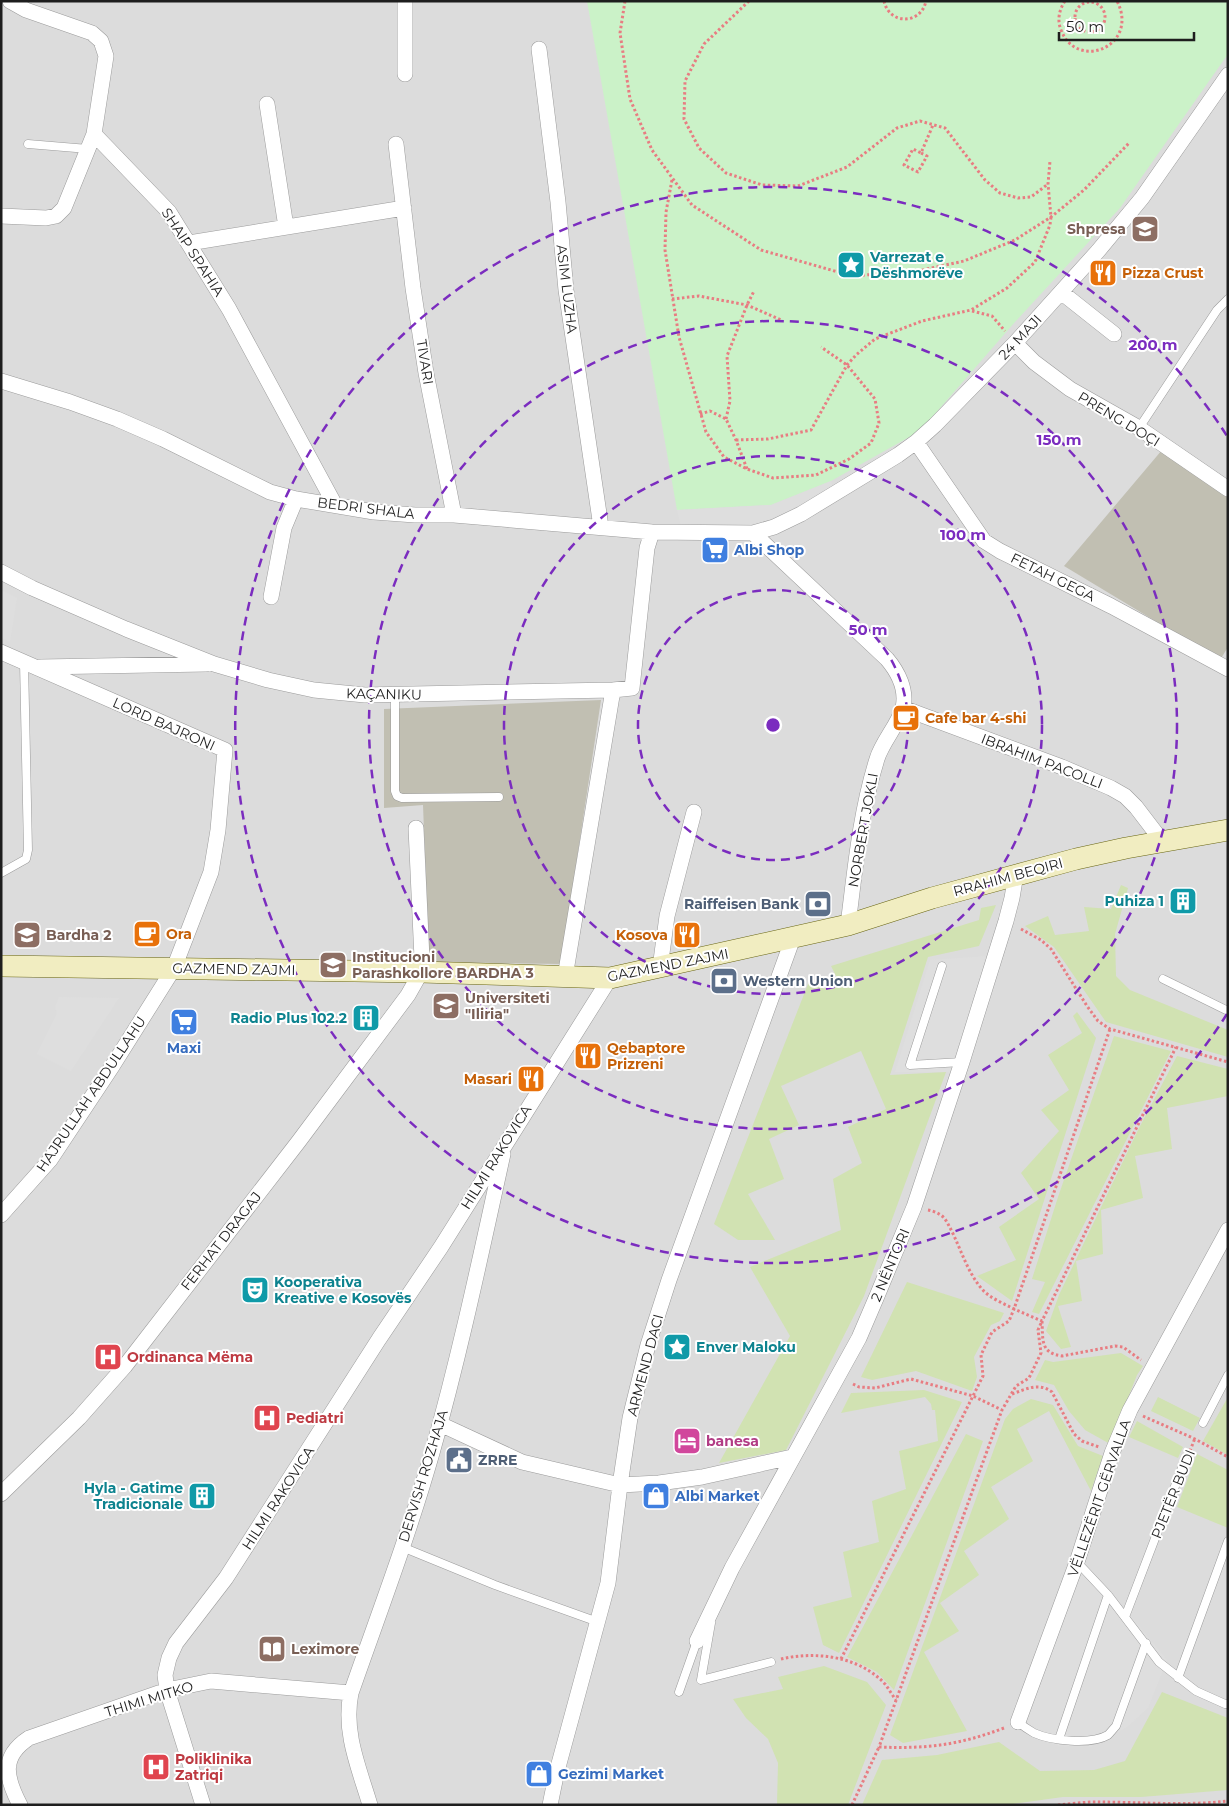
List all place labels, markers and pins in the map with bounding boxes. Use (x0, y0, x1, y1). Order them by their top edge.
school or university icon: Shpresa (1130, 214, 1160, 244)
place label: Shpresa (1067, 220, 1126, 238)
place label: Varrezat e Dëshmorëve (869, 248, 963, 282)
place icon: Varrezat e Dëshmorëve (836, 250, 866, 280)
restaurant icon: Pizza Crust (1088, 258, 1118, 288)
place label: Pizza Crust (1122, 264, 1204, 282)
supermarket icon: Albi Shop (700, 535, 730, 565)
place label: Albi Shop (733, 541, 805, 559)
cafe icon: Cafe bar 4-shi (891, 703, 921, 733)
place label: Cafe bar 4-shi (925, 709, 1027, 727)
centre of rings (764, 716, 782, 734)
building icon: Puhiza 1 (1168, 886, 1198, 916)
bank icon: Raiffeisen Bank (803, 889, 833, 919)
place label: Puhiza 1 (1105, 892, 1164, 910)
place label: Raiffeisen Bank (684, 895, 800, 913)
cafe icon: Ora (132, 919, 162, 949)
school or university icon: Bardha 2 (12, 920, 42, 950)
restaurant icon: Kosova (672, 920, 702, 950)
place label: Ora (166, 925, 192, 943)
place label: Bardha 2 (46, 926, 111, 944)
place label: Kosova (616, 926, 668, 944)
place label: Institucioni Parashkollore BARDHA 3 (352, 948, 534, 982)
school or university icon: Institucioni Parashkollore BARDHA 3 (318, 950, 348, 980)
bank icon: Western Union (709, 966, 739, 996)
place label: Western Union (743, 972, 853, 990)
place label: Universiteti "Iliria" (465, 989, 550, 1023)
school or university icon: Universiteti "Iliria" (431, 991, 461, 1021)
building icon: Radio Plus 102.2 (351, 1003, 381, 1033)
supermarket icon: Maxi (169, 1007, 199, 1037)
place label: Radio Plus 102.2 (230, 1009, 347, 1027)
place label: Maxi (167, 1039, 201, 1057)
place label: Qebaptore Prizreni (607, 1039, 685, 1073)
restaurant icon: Qebaptore Prizreni (573, 1041, 603, 1071)
restaurant icon: Masari (516, 1064, 546, 1094)
place label: Masari (464, 1070, 512, 1088)
place label: Kooperativa Kreative e Kosovës (274, 1273, 412, 1307)
theatre icon: Kooperativa Kreative e Kosovës (240, 1275, 270, 1305)
place icon: Enver Maloku (662, 1332, 692, 1362)
place label: Enver Maloku (696, 1338, 796, 1356)
hospital icon: Ordinanca Mëma (93, 1342, 123, 1372)
place label: Ordinanca Mëma (127, 1348, 253, 1366)
hospital icon: Pediatri (252, 1403, 282, 1433)
place label: Pediatri (286, 1409, 344, 1427)
hotel icon: banesa (672, 1426, 702, 1456)
place label: banesa (706, 1432, 759, 1450)
public building icon: ZRRE (444, 1445, 474, 1475)
place label: ZRRE (478, 1451, 517, 1469)
place label: Hyla - Gatime Tradicionale (84, 1479, 183, 1513)
building icon: Hyla - Gatime Tradicionale (187, 1481, 217, 1511)
shop icon: Albi Market (641, 1481, 671, 1511)
place label: Albi Market (674, 1487, 760, 1505)
library icon: Leximore (257, 1634, 287, 1664)
place label: Leximore (291, 1640, 359, 1658)
place label: Poliklinika Zatriqi (175, 1750, 252, 1784)
hospital icon: Poliklinika Zatriqi (141, 1752, 171, 1782)
shop icon: Gezimi Market (524, 1759, 554, 1789)
place label: Gezimi Market (558, 1765, 664, 1783)

